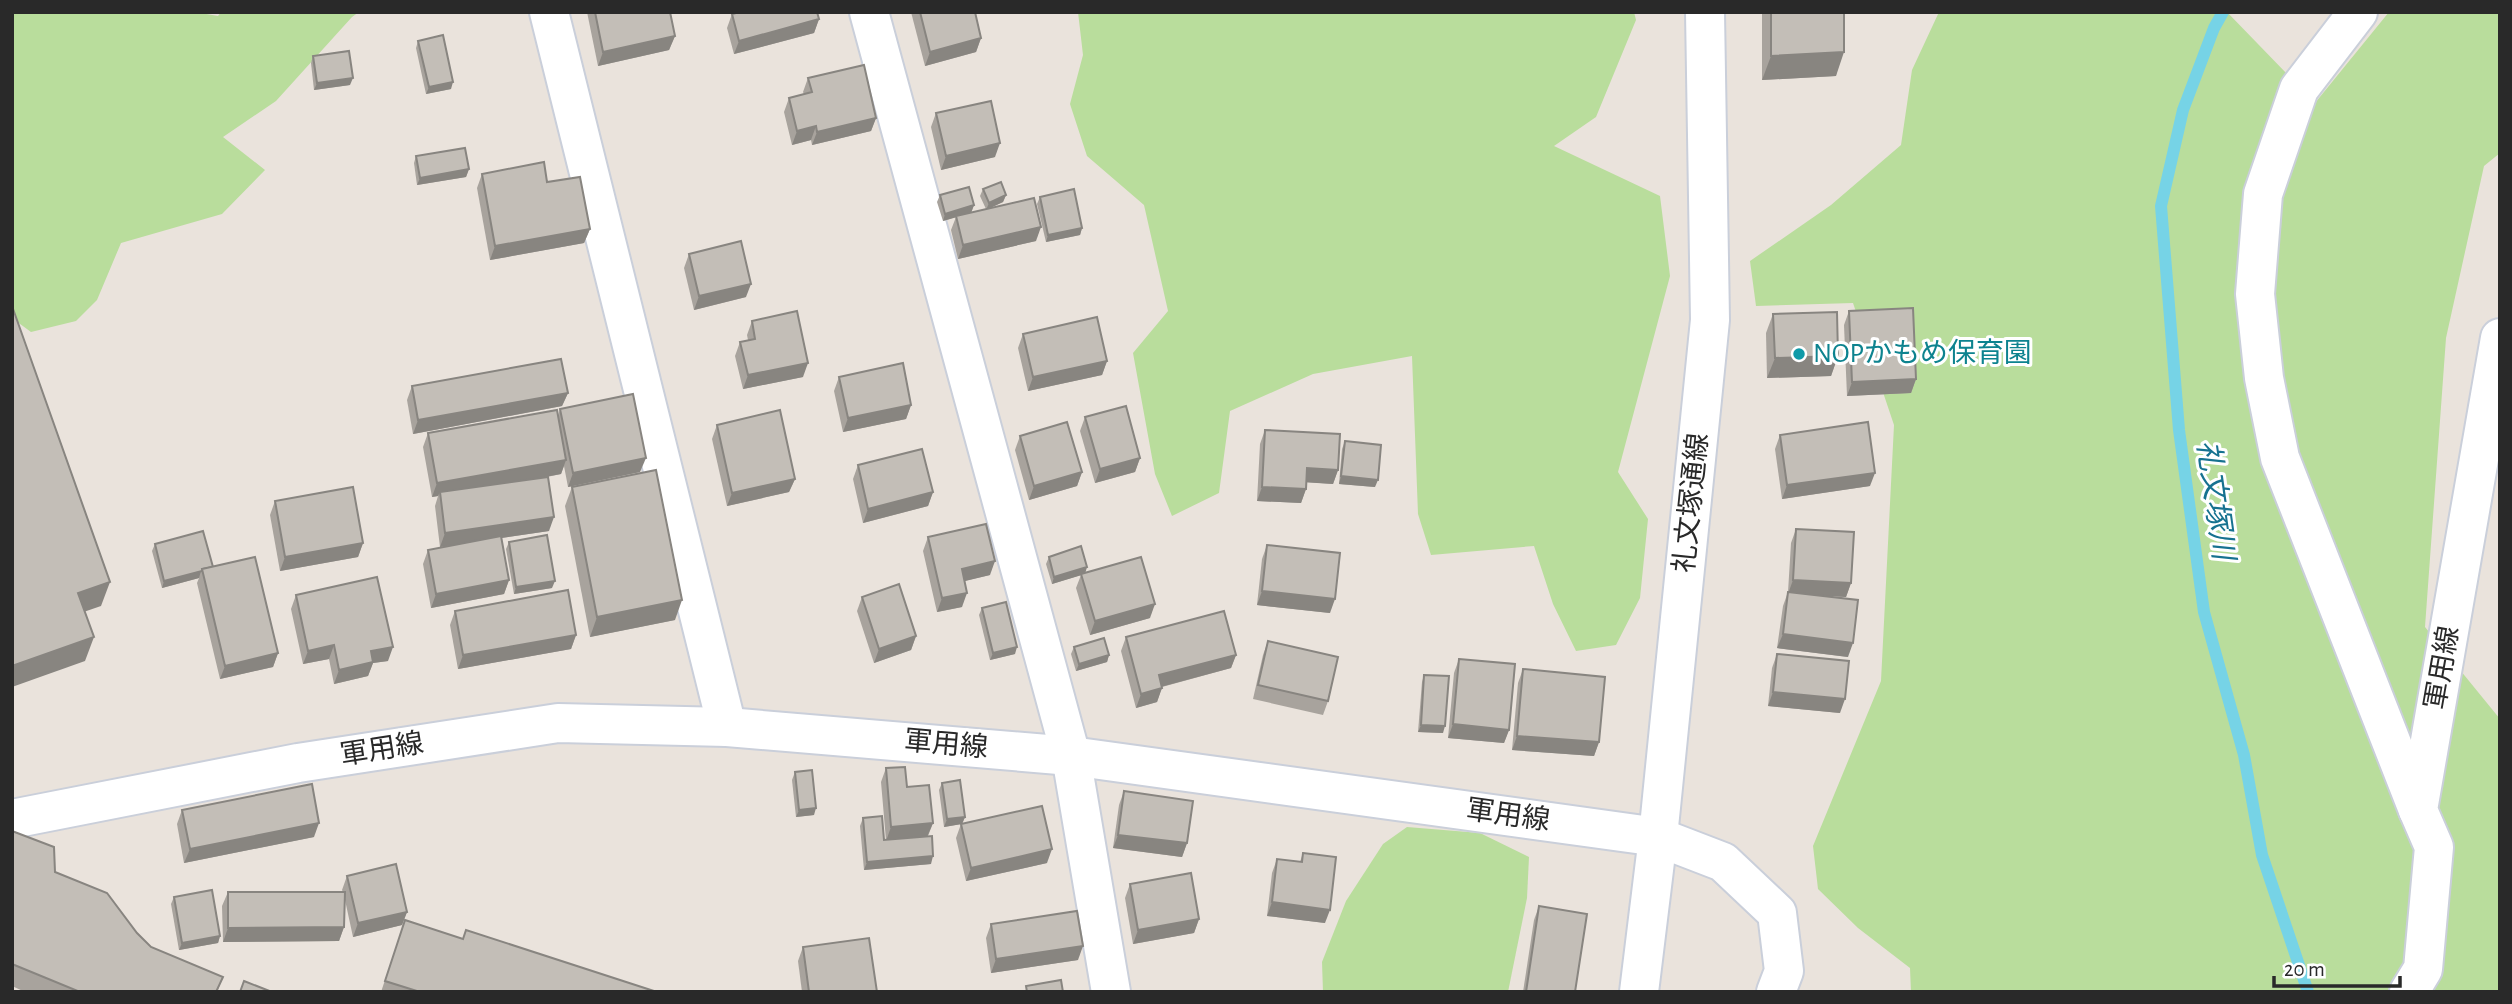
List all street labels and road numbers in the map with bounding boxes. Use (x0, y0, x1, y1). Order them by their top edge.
street label: 礼文塚通線 (1669, 432, 1713, 574)
street label: 軍用線 (2420, 624, 2464, 712)
street label: 軍用線 (903, 725, 989, 763)
street label: 軍用線 (338, 728, 426, 770)
street label: 軍用線 (1464, 794, 1552, 836)

